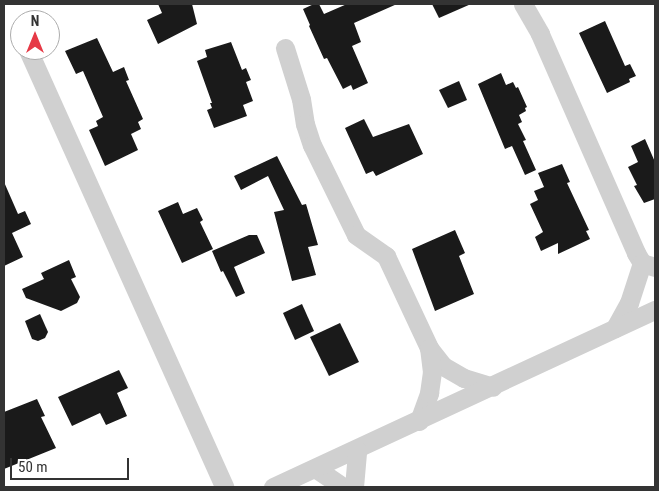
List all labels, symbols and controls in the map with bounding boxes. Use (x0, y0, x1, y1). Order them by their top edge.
north arrow (10, 10, 60, 60)
text: N (31, 13, 39, 29)
scale bar (12, 448, 131, 480)
text: 50 m (18, 458, 48, 476)

